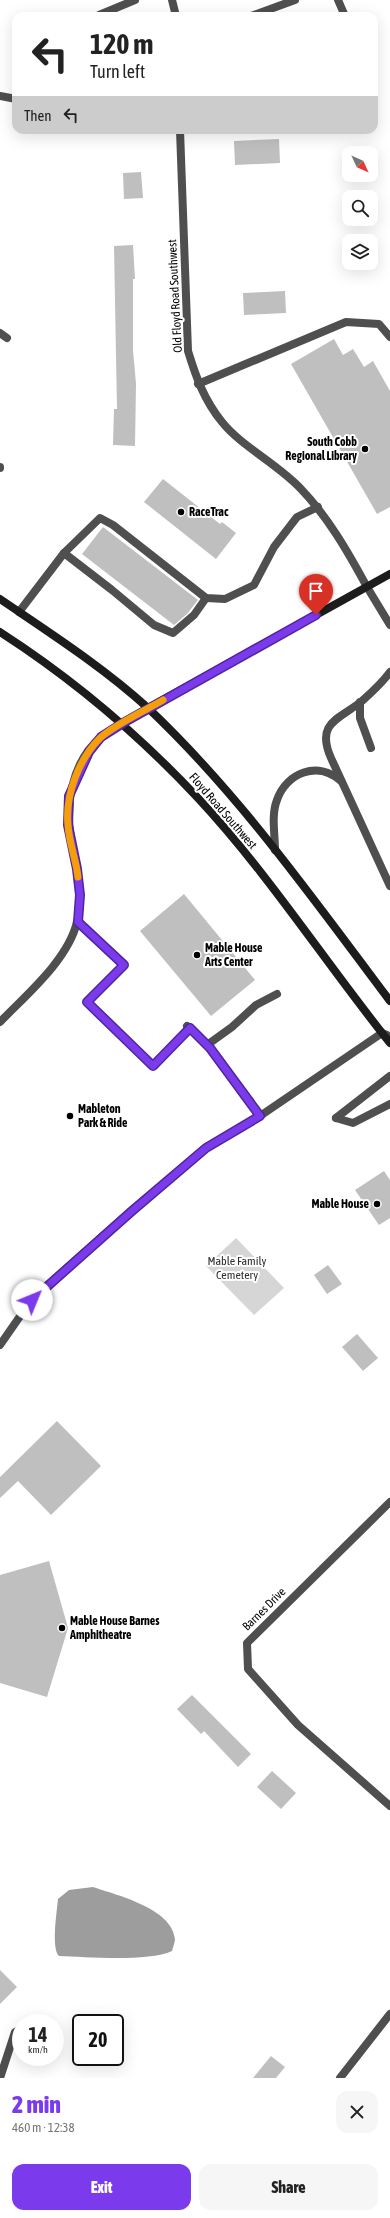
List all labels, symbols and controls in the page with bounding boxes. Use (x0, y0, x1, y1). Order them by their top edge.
icon: left (24, 28, 76, 80)
text: 120 m (90, 28, 153, 60)
text: Turn left (90, 61, 145, 82)
icon: left (60, 104, 82, 126)
text: Then (24, 107, 52, 124)
north arrow (342, 146, 378, 182)
map controls (342, 146, 378, 270)
button: search (342, 190, 378, 226)
button: layers (342, 234, 378, 270)
street label: Old Floyd Road Southwest (165, 238, 185, 353)
place label: South Cobb Regional Library (285, 435, 357, 463)
marker: South Cobb Regional Library (360, 444, 370, 454)
place label: RaceTrac (189, 505, 229, 519)
marker: RaceTrac (176, 507, 186, 517)
pin (299, 574, 333, 615)
icon: arrive (305, 580, 327, 602)
street label: Floyd Road Southwest (186, 770, 260, 852)
place label: Mable House Arts Center (204, 941, 263, 969)
marker: Mable House Arts Center (192, 950, 202, 960)
place label: Mableton Park & Ride (78, 1102, 128, 1130)
marker: Mableton Park & Ride (65, 1111, 75, 1121)
place label: Mable House (311, 1197, 370, 1211)
marker: Mable House (372, 1199, 382, 1209)
park label: Mable Family Cemetery (207, 1254, 267, 1282)
position arrow (11, 1279, 53, 1321)
street label: Barnes Drive (240, 1585, 288, 1633)
place label: Mable House Barnes Amphitheatre (69, 1614, 160, 1642)
marker: Mable House Barnes Amphitheatre (57, 1623, 67, 1633)
speed limit sign: 20 (72, 2014, 124, 2066)
text: 14 (29, 2023, 47, 2046)
text: km/h (28, 2044, 48, 2055)
text: 2 min (12, 2091, 61, 2118)
button: close (336, 2091, 378, 2133)
text: 460 m · 12:38 (12, 2120, 75, 2135)
button: Exit (12, 2164, 191, 2210)
button: Share (199, 2164, 378, 2210)

